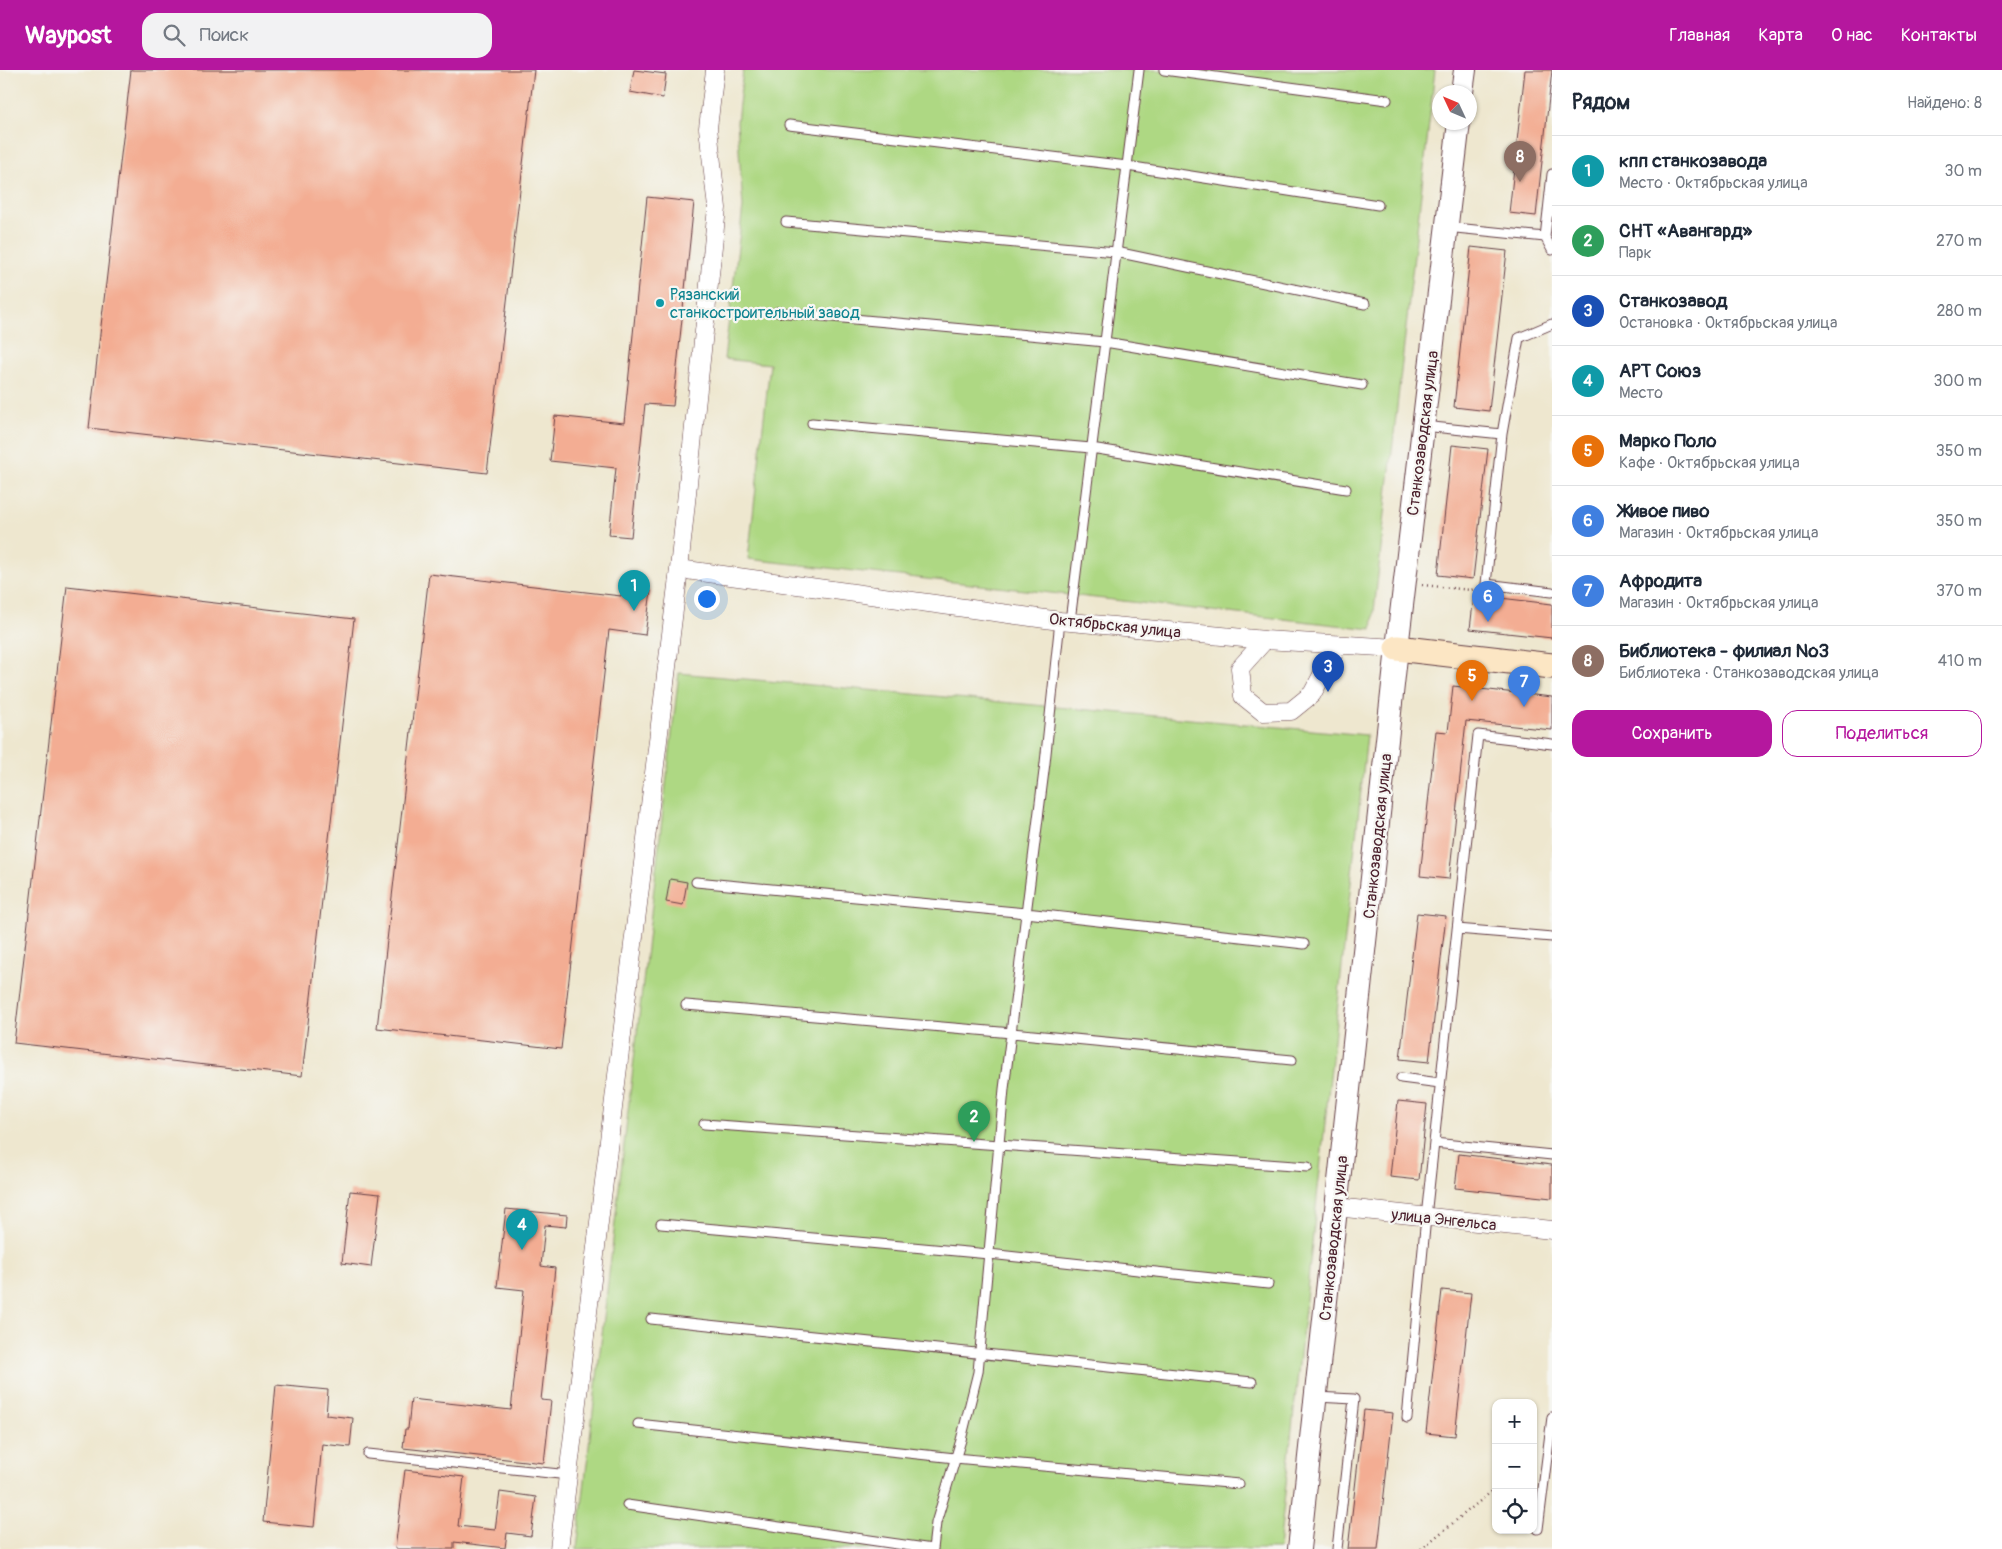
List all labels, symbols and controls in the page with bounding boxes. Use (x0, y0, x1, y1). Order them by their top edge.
search box (142, 13, 492, 58)
text: Waypost (25, 21, 112, 50)
icon: search (160, 21, 188, 49)
text: Поиск (200, 23, 249, 47)
text: Главная (1669, 24, 1730, 47)
text: Карта (1758, 24, 1803, 47)
text: О нас (1831, 24, 1873, 47)
text: Контакты (1901, 24, 1977, 47)
north arrow (1432, 85, 1477, 130)
text: Рядом (1572, 89, 1630, 116)
text: Найдено: 8 (1907, 93, 1982, 113)
pin: 8 (1504, 141, 1536, 182)
text: кпп станкозавода (1619, 149, 1767, 173)
text: 1 (1585, 161, 1591, 181)
text: 30 m (1944, 161, 1982, 181)
text: Место · Октябрьская улица (1619, 173, 1808, 193)
text: СНТ «Авангард» (1619, 219, 1752, 243)
text: 2 (1584, 231, 1592, 251)
text: 270 m (1936, 231, 1982, 251)
text: Парк (1619, 243, 1652, 263)
place label: Рязанский станкостроительный завод (670, 285, 860, 323)
text: Станкозавод (1619, 289, 1728, 313)
marker: Рязанский станкостроительный завод (654, 297, 666, 309)
text: 3 (1584, 301, 1592, 321)
text: 280 m (1936, 301, 1982, 321)
text: Остановка · Октябрьская улица (1619, 313, 1837, 333)
street label: Станкозаводская улица (1403, 349, 1443, 517)
text: АРТ Союз (1619, 359, 1701, 383)
text: 4 (1583, 371, 1593, 391)
text: 300 m (1934, 371, 1982, 391)
text: Место (1619, 383, 1663, 403)
text: Марко Поло (1619, 429, 1716, 453)
text: 5 (1584, 441, 1592, 461)
text: 350 m (1936, 441, 1982, 461)
text: Кафе · Октябрьская улица (1619, 453, 1800, 473)
text: Живое пиво (1619, 499, 1710, 523)
text: 6 (1583, 511, 1593, 531)
text: 350 m (1936, 511, 1982, 531)
text: Магазин · Октябрьская улица (1619, 523, 1819, 543)
text: Афродита (1619, 569, 1702, 593)
pin: 1 (618, 570, 650, 611)
pin: 6 (1472, 581, 1504, 622)
text: 7 (1584, 581, 1592, 601)
text: 370 m (1936, 581, 1982, 601)
your location (694, 586, 720, 612)
text: Магазин · Октябрьская улица (1619, 593, 1819, 613)
street label: Октябрьская улица (1048, 609, 1182, 643)
text: Библиотека - филиал №3 (1619, 639, 1829, 663)
pin: 3 (1312, 651, 1344, 692)
text: 8 (1584, 651, 1592, 671)
text: 410 m (1938, 651, 1982, 671)
pin: 5 (1456, 660, 1488, 701)
text: Библиотека · Станкозаводская улица (1619, 663, 1879, 683)
pin: 7 (1508, 666, 1540, 707)
button: Сохранить (1572, 710, 1772, 757)
button: Поделиться (1782, 710, 1982, 757)
street label: Станкозаводская улица (1359, 752, 1397, 920)
pin: 2 (958, 1101, 990, 1142)
street label: Станкозаводская улица (1315, 1154, 1353, 1322)
street label: улица Энгельса (1389, 1204, 1497, 1235)
pin: 4 (506, 1209, 538, 1250)
map controls (1492, 1399, 1537, 1534)
button: + (1492, 1399, 1537, 1444)
button: − (1492, 1444, 1537, 1489)
button: locate (1492, 1489, 1537, 1534)

